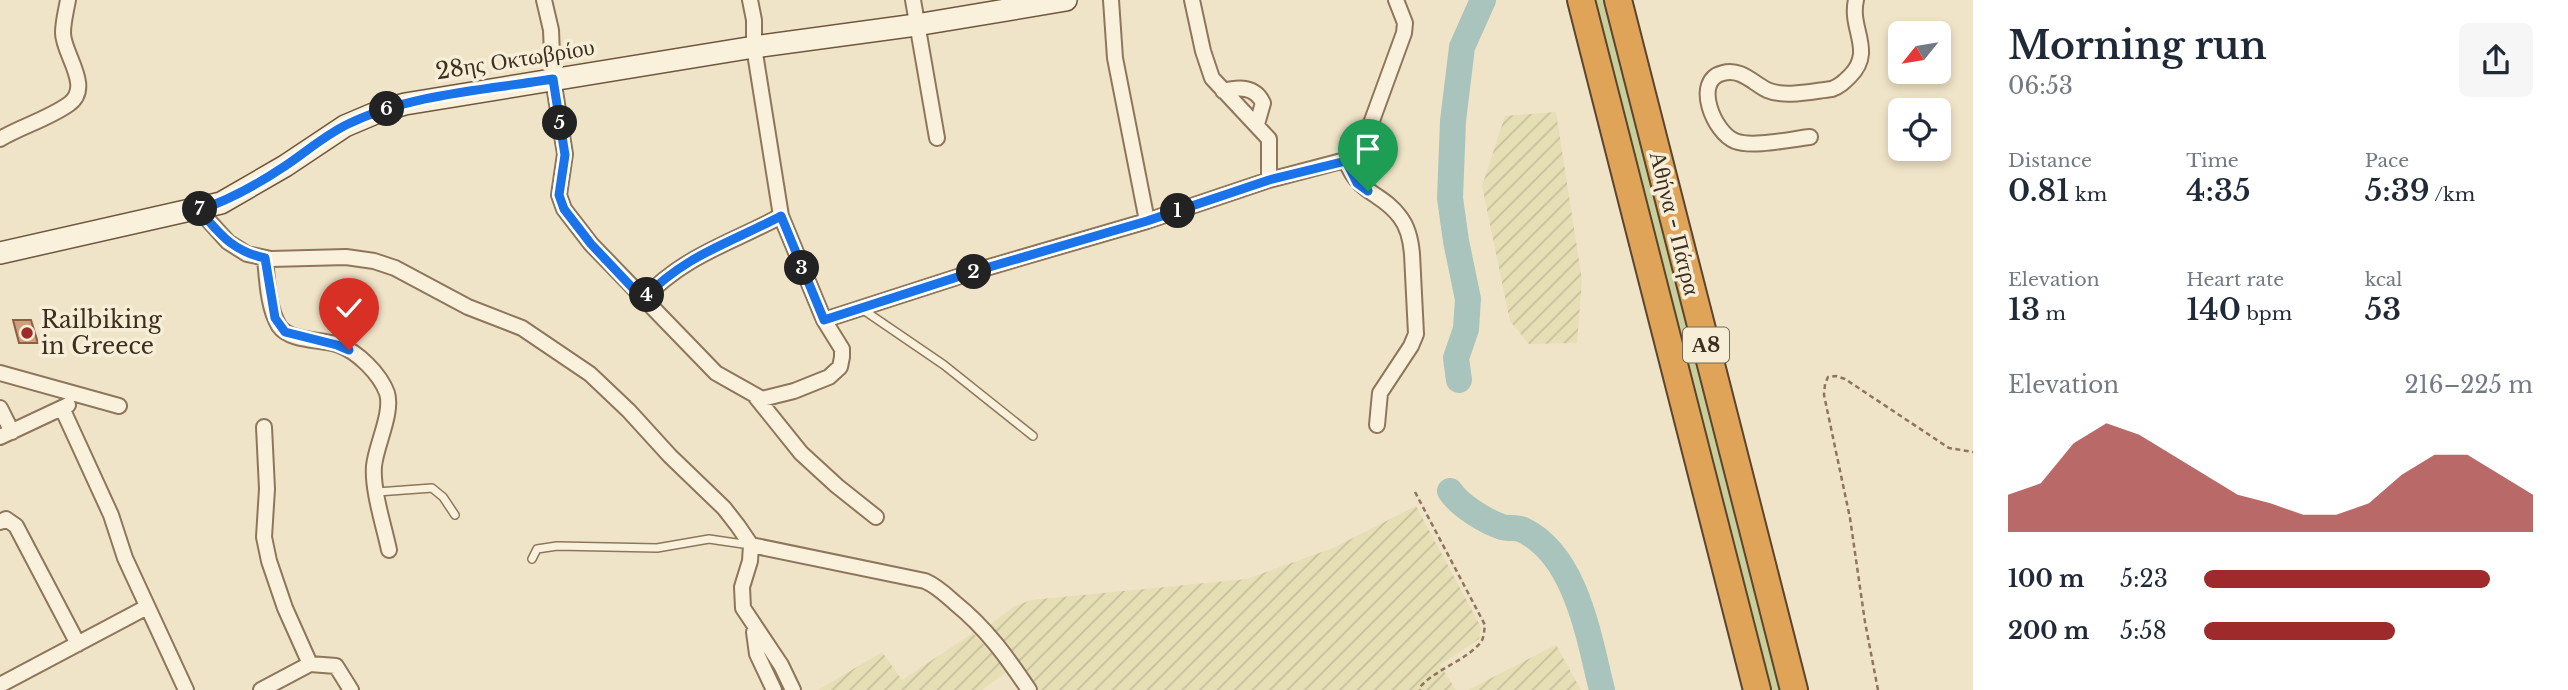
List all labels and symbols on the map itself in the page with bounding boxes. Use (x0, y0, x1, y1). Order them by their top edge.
north arrow (1888, 21, 1951, 84)
street label: 28ης Οκτωβρίου (433, 33, 597, 85)
pin: 6 (370, 92, 404, 126)
pin: 5 (542, 106, 578, 140)
pin (1338, 119, 1398, 191)
street label: Αθήνα - Πάτρα (1644, 148, 1706, 298)
pin: 7 (182, 192, 218, 227)
pin: 1 (1160, 194, 1196, 228)
pin: 3 (784, 250, 820, 286)
pin: 2 (956, 254, 992, 290)
pin (319, 278, 379, 350)
pin: 4 (630, 278, 664, 312)
place label: Railbiking in Greece (41, 306, 162, 360)
marker: Railbiking in Greece (19, 325, 35, 341)
road number: Α8 (1683, 328, 1729, 362)

